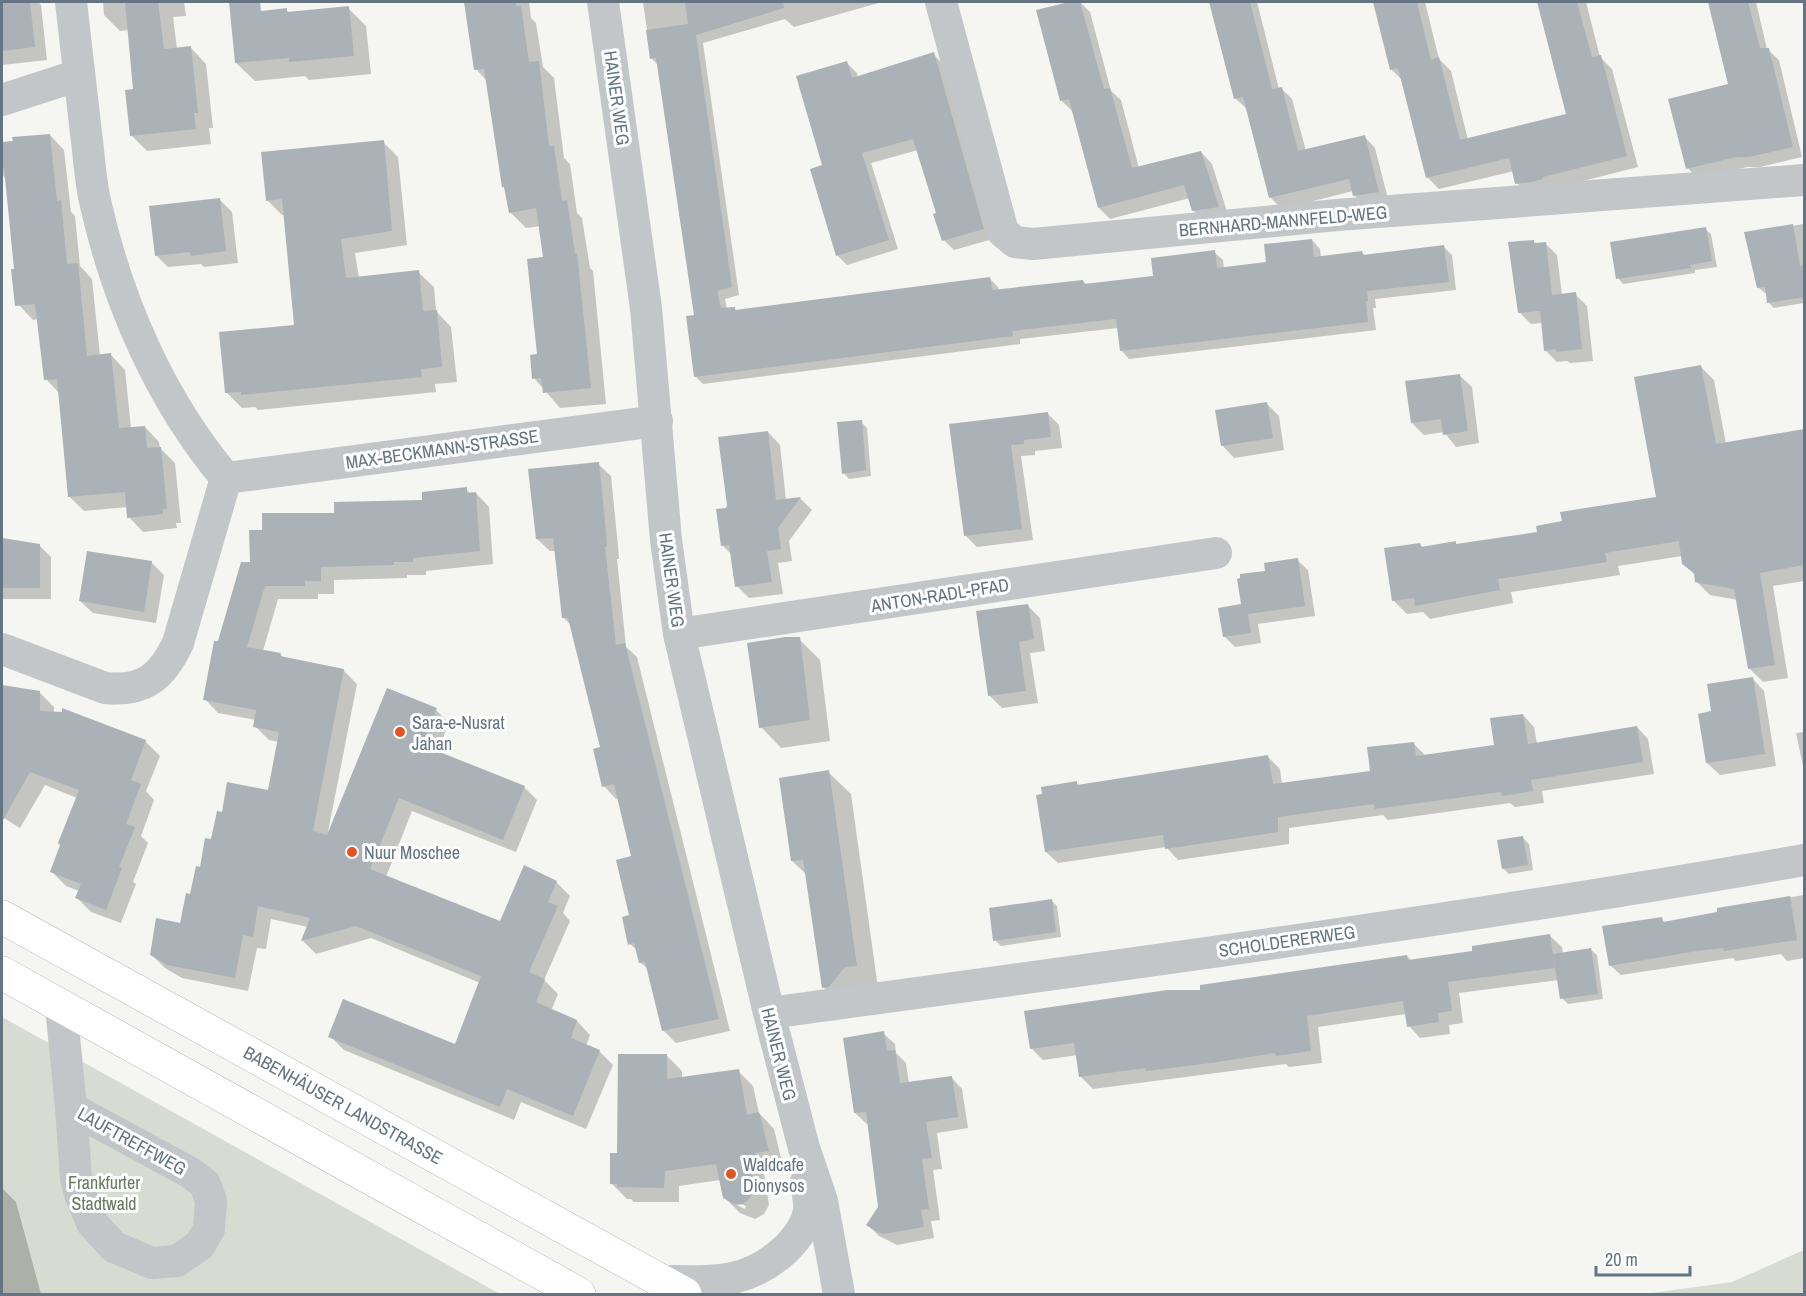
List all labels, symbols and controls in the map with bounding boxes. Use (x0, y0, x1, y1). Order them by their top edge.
street label: HAINER WEG (598, 49, 636, 147)
street label: BERNHARD-MANNFELD-WEG (1178, 199, 1388, 243)
street label: MAX-BECKMANN-STRASSE (344, 423, 540, 475)
street label: HAINER WEG (653, 531, 691, 629)
street label: ANTON-RADL-PFAD (868, 572, 1011, 618)
place label: Sara-e-Nusrat Jahan (412, 710, 505, 756)
marker: Sara-e-Nusrat Jahan (393, 725, 407, 739)
place label: Nuur Moschee (364, 840, 460, 865)
marker: Nuur Moschee (345, 845, 359, 859)
street label: SCHOLDERERWEG (1217, 919, 1357, 963)
street label: HAINER WEG (755, 1005, 803, 1103)
street label: BABENHÄUSER LANDSTRASSE (239, 1040, 447, 1170)
street label: LAUFTREFFWEG (73, 1101, 191, 1181)
place label: Waldcafe Dionysos (743, 1152, 805, 1198)
marker: Waldcafe Dionysos (724, 1167, 738, 1181)
park label: Frankfurter Stadtwald (68, 1170, 140, 1216)
scale bar (1596, 1239, 1690, 1277)
text: 20 m (1605, 1247, 1638, 1272)

